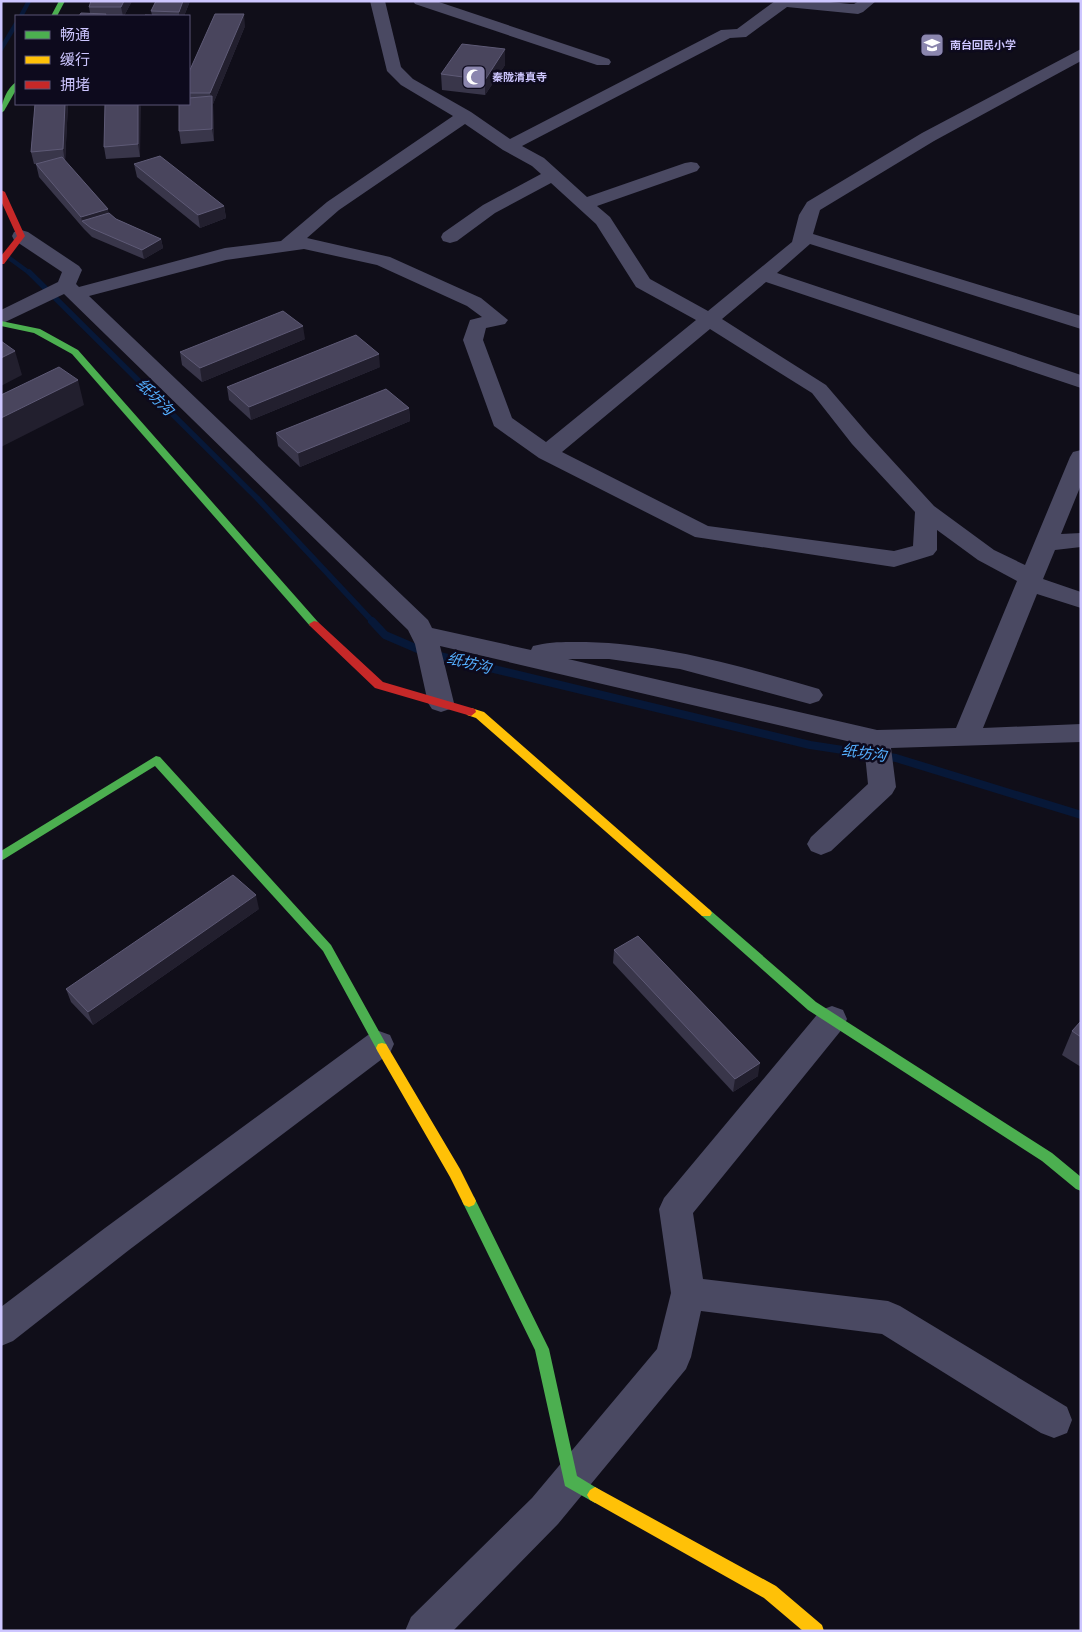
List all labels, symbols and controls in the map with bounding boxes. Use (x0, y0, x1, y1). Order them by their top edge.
legend (15, 15, 190, 105)
text: 畅通 (60, 26, 90, 44)
school or university icon: 南台回民小学 (919, 32, 945, 58)
place label: 南台回民小学 (950, 39, 1016, 52)
text: 缓行 (60, 51, 90, 69)
mosque icon: 秦陇清真寺 (461, 64, 487, 90)
place label: 秦陇清真寺 (492, 71, 547, 84)
text: 拥堵 (60, 76, 90, 94)
water label: 纸坊沟 (133, 375, 179, 421)
water label: 纸坊沟 (445, 649, 495, 678)
water label: 纸坊沟 (840, 741, 890, 765)

